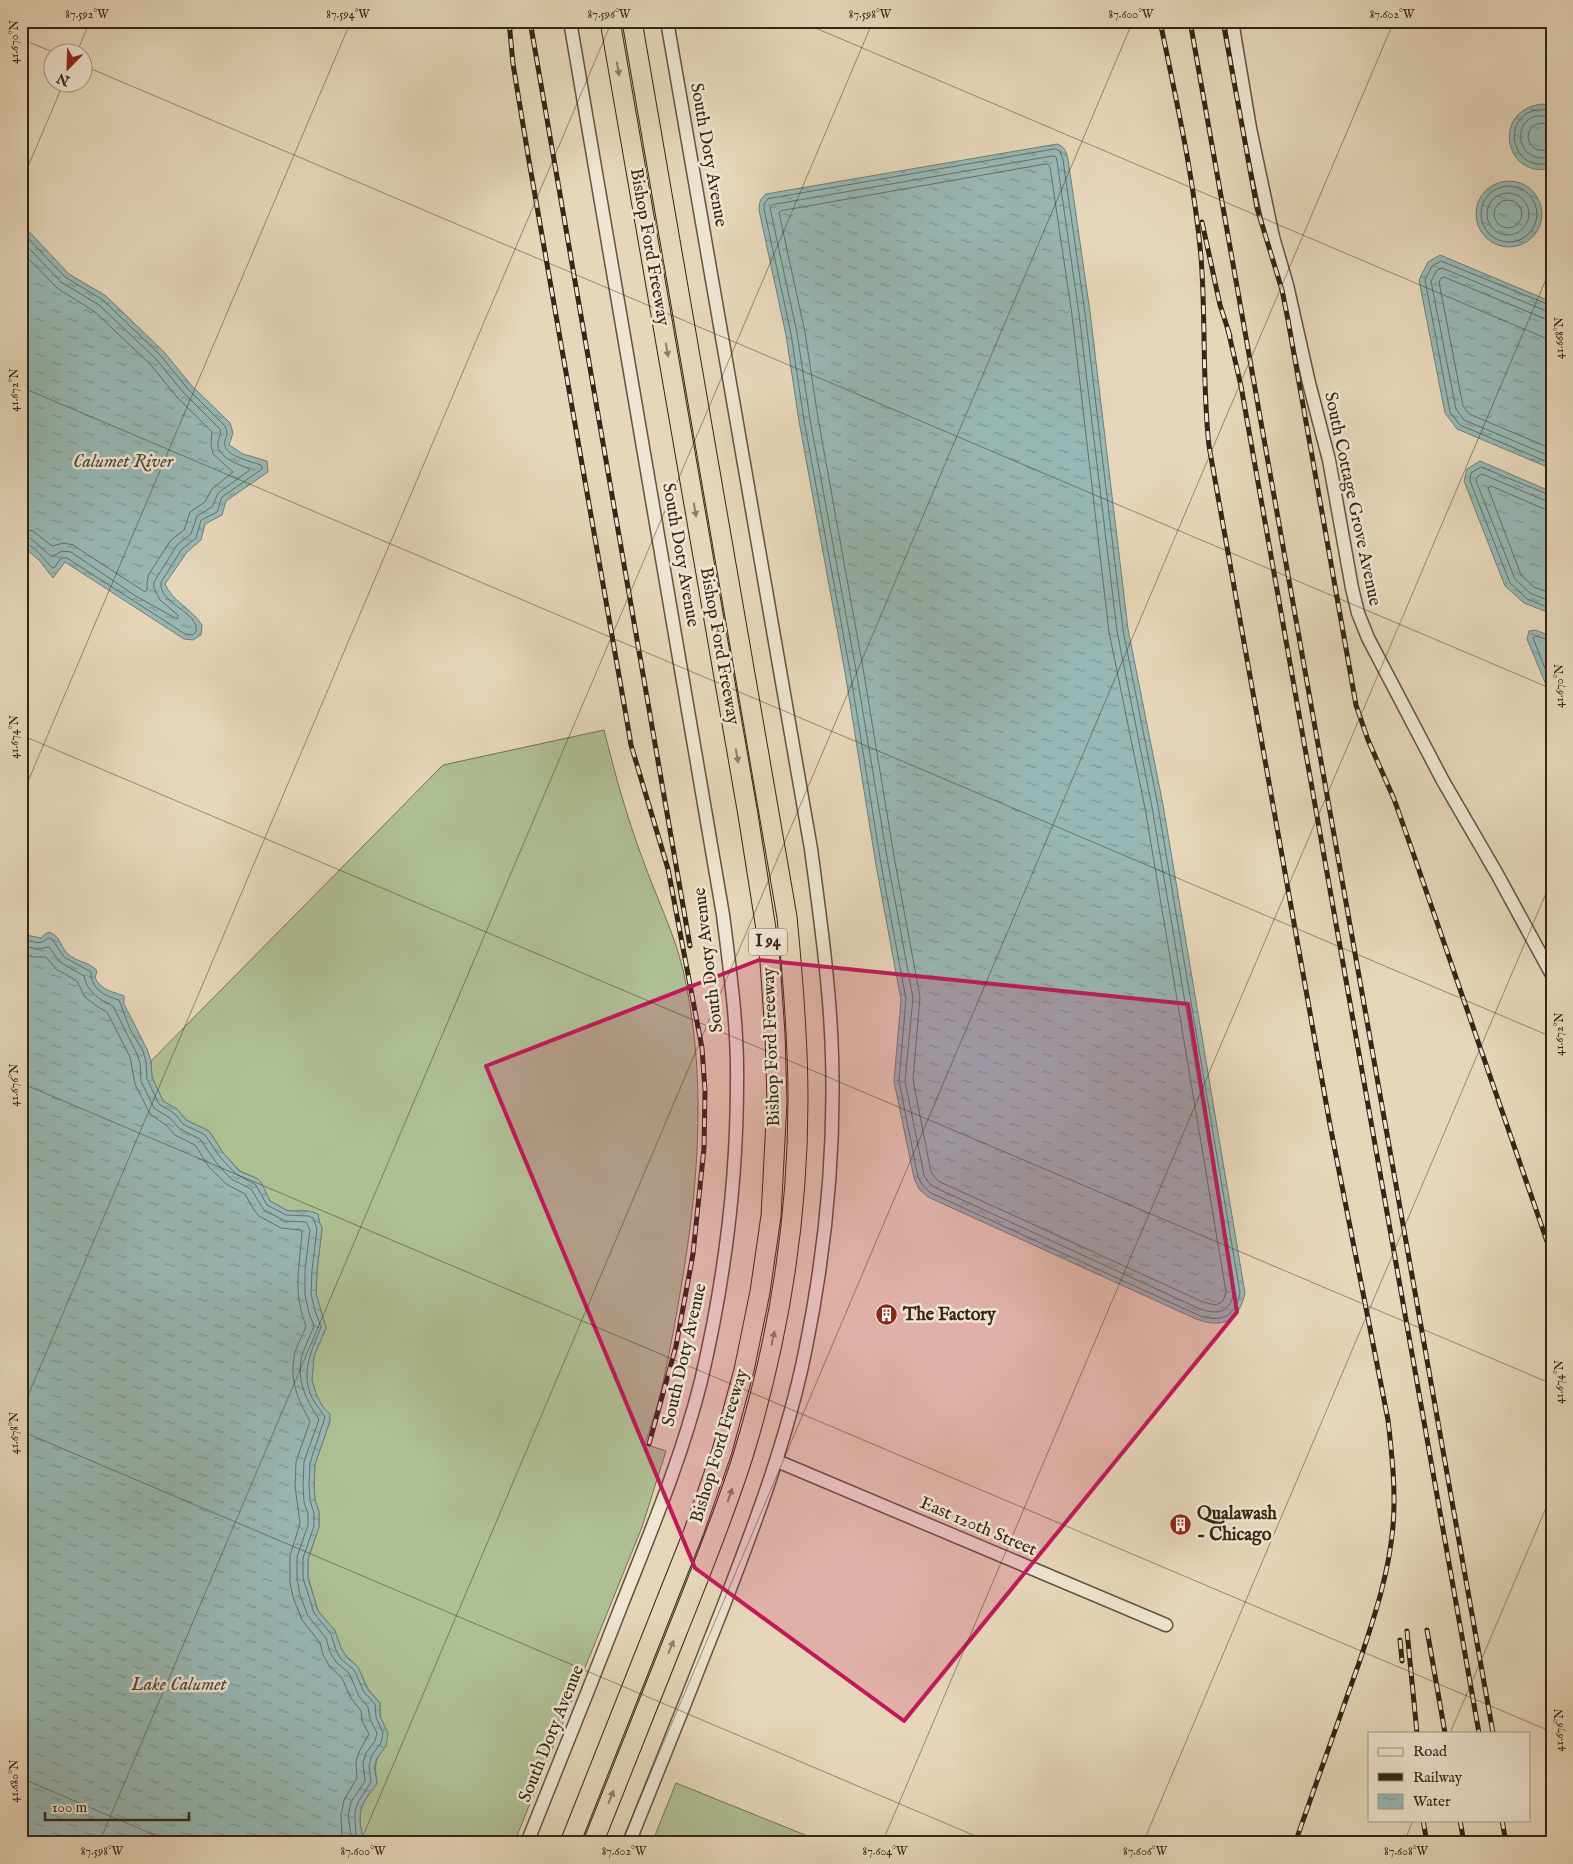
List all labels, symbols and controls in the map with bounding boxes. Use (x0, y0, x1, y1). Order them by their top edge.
text: 87.592°W (65, 7, 109, 22)
text: 87.594°W (326, 7, 370, 22)
text: 87.596°W (588, 7, 631, 22)
text: 87.598°W (849, 7, 892, 22)
text: 87.600°W (1109, 7, 1154, 22)
text: 87.602°W (1370, 7, 1415, 22)
text: 41.670°N (7, 20, 22, 64)
north arrow (42, 42, 92, 92)
one-way arrow (614, 62, 622, 78)
text: N (54, 68, 73, 90)
street label: South Doty Avenue (684, 81, 732, 229)
street label: Bishop Ford Freeway (624, 166, 674, 328)
text: 41.668°N (1552, 316, 1567, 359)
one-way arrow (664, 342, 672, 358)
text: 41.672°N (7, 368, 22, 412)
street label: South Cottage Grove Avenue (1318, 390, 1386, 608)
water label: Calumet River (73, 450, 175, 474)
street label: South Doty Avenue (656, 481, 704, 629)
one-way arrow (692, 502, 700, 518)
street label: Bishop Ford Freeway (694, 565, 744, 727)
text: 41.670°N (1552, 664, 1567, 708)
text: 41.674°N (7, 715, 22, 759)
one-way arrow (734, 749, 742, 765)
street label: South Doty Avenue (689, 886, 729, 1034)
road number: I 94 (749, 929, 787, 956)
street label: Bishop Ford Freeway (758, 967, 786, 1127)
text: 41.672°N (1552, 1012, 1567, 1056)
text: 41.676°N (7, 1063, 22, 1106)
street label: South Doty Avenue (657, 1281, 713, 1429)
building icon: The Factory (875, 1303, 899, 1327)
place label: The Factory (902, 1304, 997, 1327)
one-way arrow (769, 1330, 777, 1346)
text: 41.674°N (1552, 1360, 1567, 1404)
street label: Bishop Ford Freeway (686, 1366, 754, 1526)
text: 41.678°N (7, 1411, 22, 1454)
one-way arrow (726, 1487, 734, 1502)
street label: East 120th Street (916, 1492, 1040, 1562)
place label: Qualawash - Chicago (1197, 1503, 1277, 1547)
building icon: Qualawash - Chicago (1169, 1512, 1193, 1536)
one-way arrow (668, 1639, 676, 1654)
street label: South Doty Avenue (514, 1662, 590, 1806)
water label: Lake Calumet (130, 1673, 228, 1697)
text: 41.676°N (1552, 1708, 1567, 1751)
legend (1368, 1732, 1530, 1822)
text: Road (1413, 1742, 1448, 1761)
text: 41.680°N (7, 1759, 22, 1802)
text: Railway (1413, 1768, 1463, 1787)
scale bar (45, 1789, 189, 1821)
one-way arrow (608, 1790, 615, 1805)
text: Water (1413, 1792, 1451, 1811)
text: 100 m (52, 1798, 88, 1817)
text: 87.598°W (81, 1844, 124, 1859)
text: 87.600°W (341, 1844, 386, 1859)
text: 87.602°W (602, 1844, 647, 1859)
text: 87.604°W (863, 1844, 908, 1859)
text: 87.606°W (1123, 1844, 1168, 1859)
text: 87.608°W (1384, 1844, 1428, 1859)

